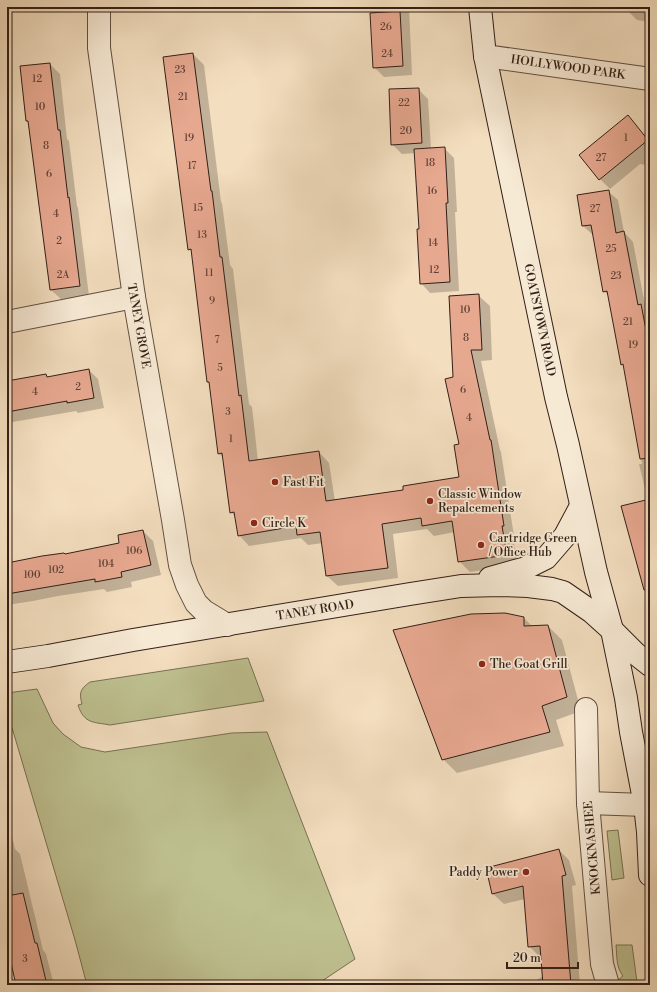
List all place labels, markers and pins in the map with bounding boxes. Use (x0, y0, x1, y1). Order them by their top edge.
place label: Fast Fit (283, 475, 325, 490)
marker: Fast Fit (270, 477, 280, 487)
place label: Classic Window Repalcements (438, 487, 523, 516)
marker: Classic Window Repalcements (425, 496, 435, 506)
place label: Circle K (262, 516, 307, 531)
marker: Circle K (249, 518, 259, 528)
place label: Cartridge Green / Office Hub (488, 531, 577, 560)
marker: Cartridge Green / Office Hub (476, 540, 486, 550)
place label: The Goat Grill (490, 657, 568, 672)
marker: The Goat Grill (477, 659, 487, 669)
place label: Paddy Power (449, 865, 518, 880)
marker: Paddy Power (521, 867, 531, 877)

